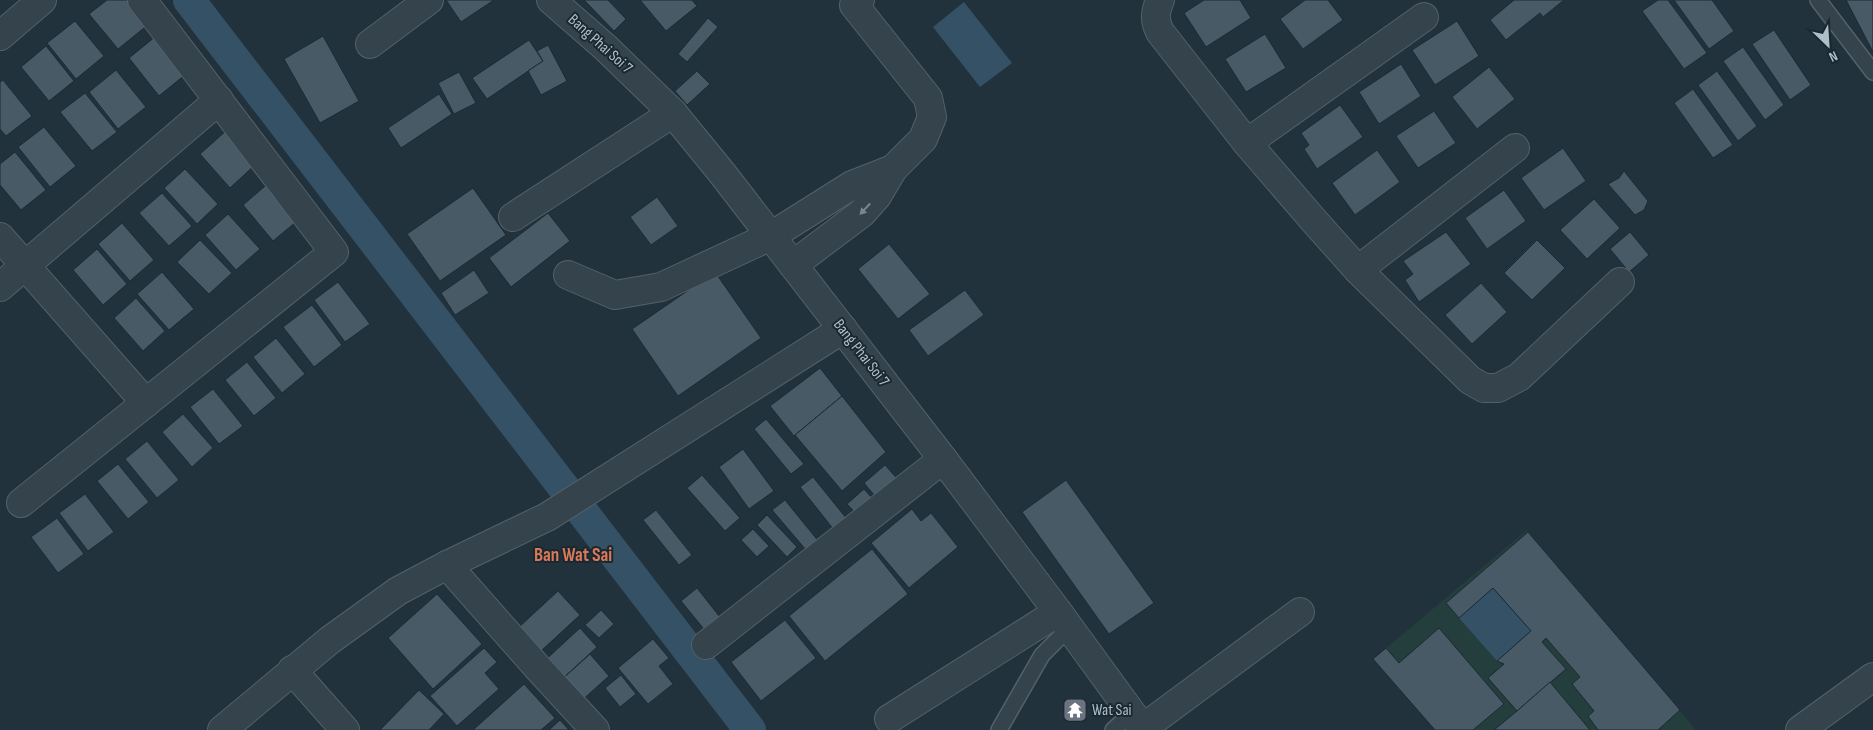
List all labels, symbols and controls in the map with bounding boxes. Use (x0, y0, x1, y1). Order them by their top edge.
street label: Bang Phai Soi 7 (564, 10, 636, 78)
north arrow (1803, 20, 1853, 70)
text: N (1826, 47, 1840, 66)
one-way arrow (859, 203, 871, 215)
street label: Bang Phai Soi 7 (829, 316, 893, 391)
district label: Ban Wat Sai (534, 544, 612, 567)
temple icon: Wat Sai (1062, 697, 1088, 723)
place label: Wat Sai (1092, 701, 1132, 720)

